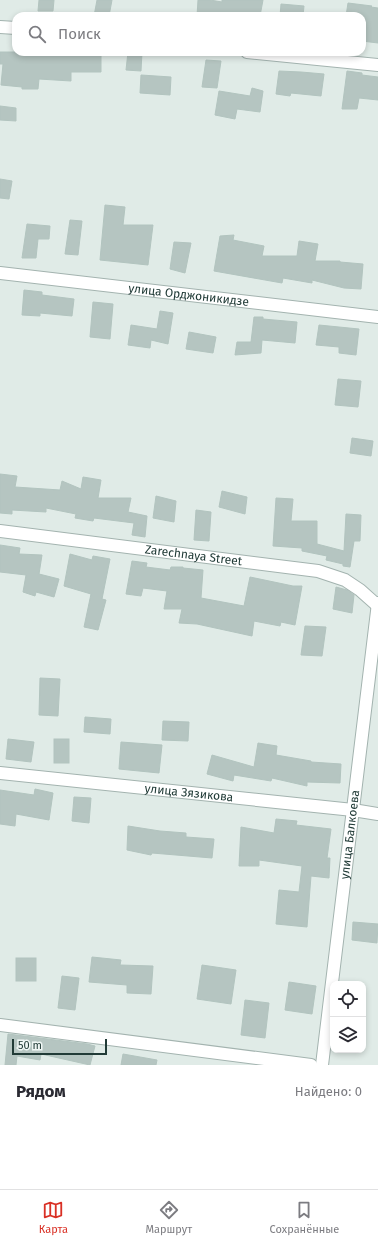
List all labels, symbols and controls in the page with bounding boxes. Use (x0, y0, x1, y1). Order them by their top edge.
search box (12, 12, 366, 56)
icon: search (26, 23, 48, 45)
text: Поиск (58, 25, 101, 43)
street label: улица Орджоникидзе (128, 281, 250, 309)
street label: Zarechnaya Street (144, 542, 243, 568)
street label: улица Зязикова (144, 781, 234, 804)
street label: улица Балкоева (338, 789, 362, 880)
map controls (330, 981, 366, 1053)
button: locate (330, 981, 366, 1017)
button: layers (330, 1017, 366, 1053)
scale bar (12, 1037, 107, 1056)
text: 50 m (18, 1039, 42, 1052)
text: Рядом (16, 1081, 66, 1102)
text: Найдено: 0 (295, 1084, 362, 1099)
tab: Карта (39, 1199, 68, 1236)
tab: Маршрут (145, 1199, 192, 1236)
tab: Сохранённые (270, 1199, 339, 1236)

